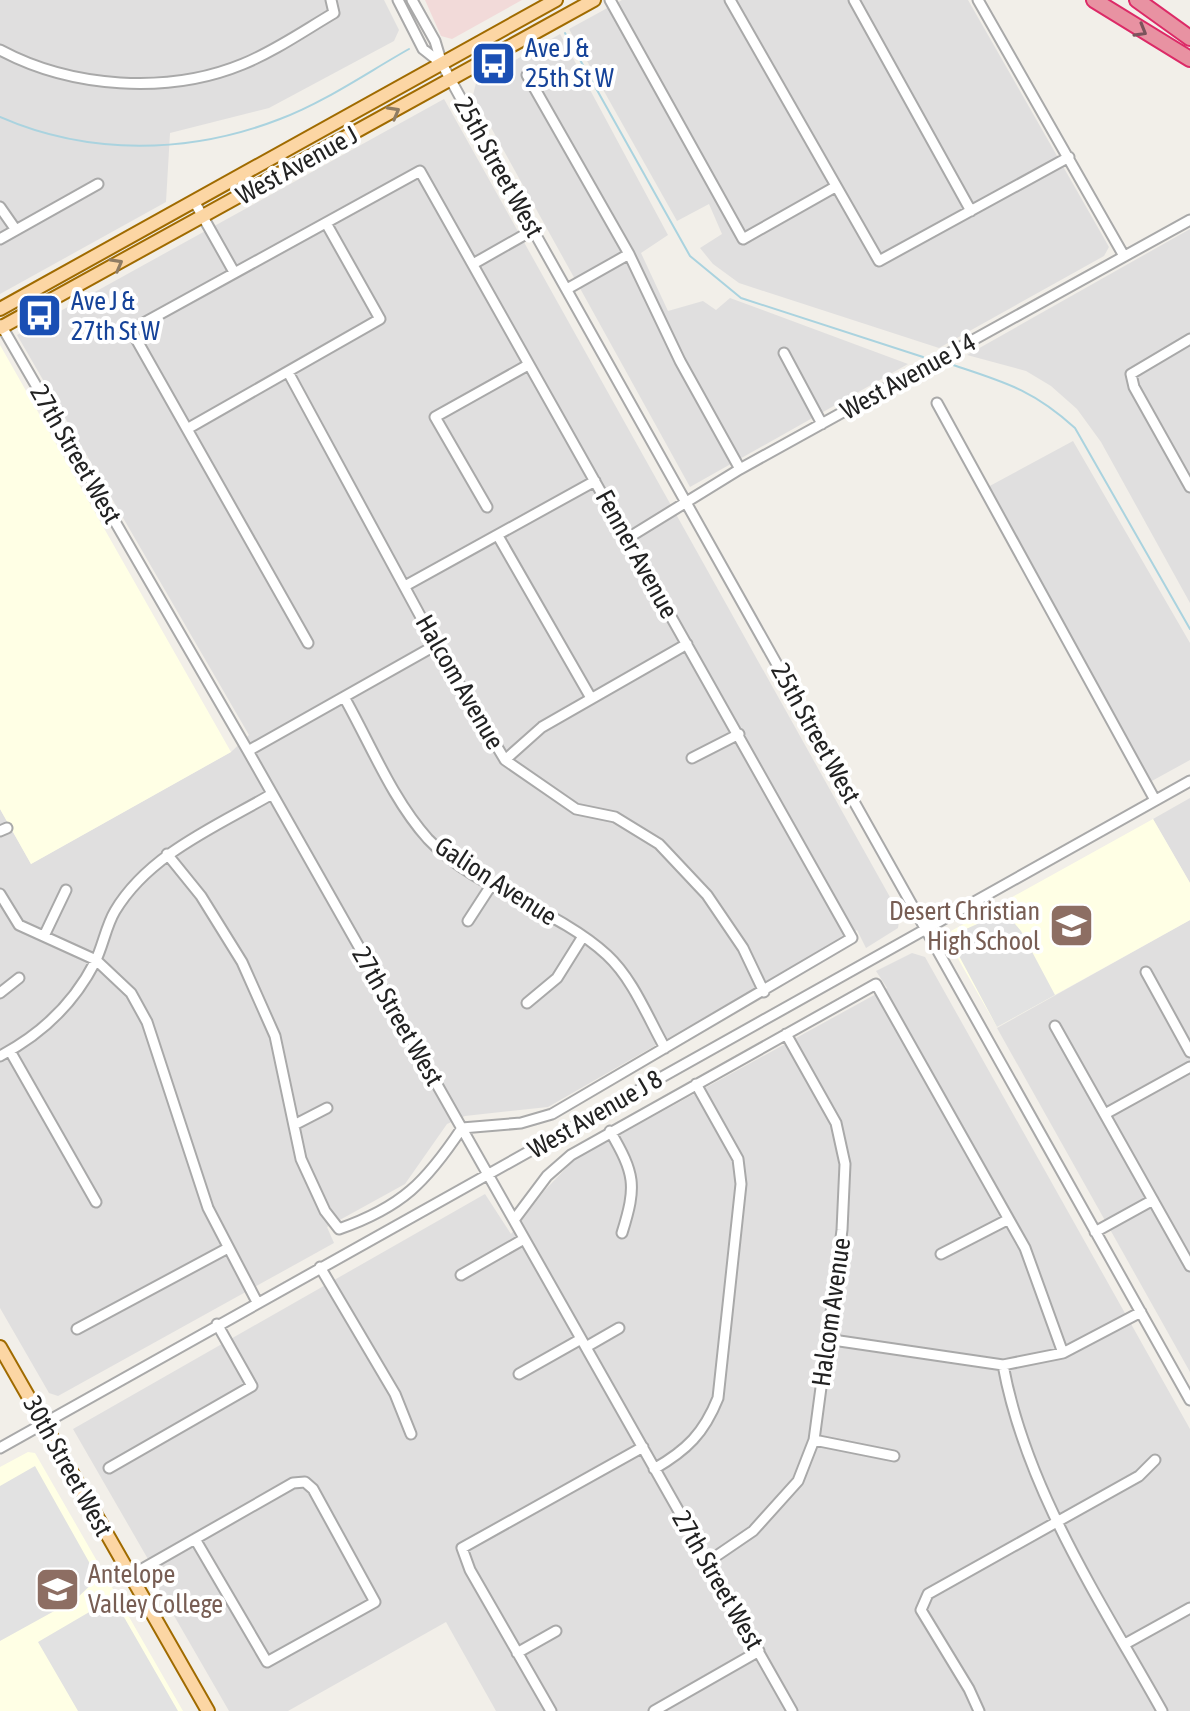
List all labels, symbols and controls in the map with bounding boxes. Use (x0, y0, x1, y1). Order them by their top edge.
one-way arrow (1132, 21, 1147, 37)
place label: Ave J & 25th St W (525, 33, 614, 93)
bus stop icon: Ave J & 25th St W (470, 39, 518, 87)
street label: 25th Street West (448, 92, 550, 242)
one-way arrow (386, 106, 401, 121)
street label: West Avenue J (231, 119, 363, 211)
one-way arrow (109, 258, 123, 274)
place label: Ave J & 27th St W (71, 286, 160, 346)
bus stop icon: Ave J & 27th St W (16, 292, 64, 340)
street label: West Avenue J 4 (835, 327, 981, 425)
street label: 27th Street West (24, 379, 128, 529)
street label: Fenner Avenue (589, 485, 685, 623)
street label: Halcom Avenue (410, 610, 510, 754)
street label: 25th Street West (765, 658, 867, 808)
street label: Galion Avenue (429, 831, 563, 931)
place label: Desert Christian High School (889, 896, 1040, 956)
school or university icon: Desert Christian High School (1047, 902, 1095, 950)
street label: 27th Street West (346, 941, 450, 1091)
street label: West Avenue J 8 (523, 1064, 667, 1164)
street label: Halcom Avenue (806, 1236, 856, 1388)
street label: 30th Street West (17, 1391, 119, 1541)
street label: 27th Street West (666, 1505, 770, 1655)
place label: Antelope Valley College (88, 1559, 223, 1619)
school or university icon: Antelope Valley College (33, 1565, 81, 1613)

